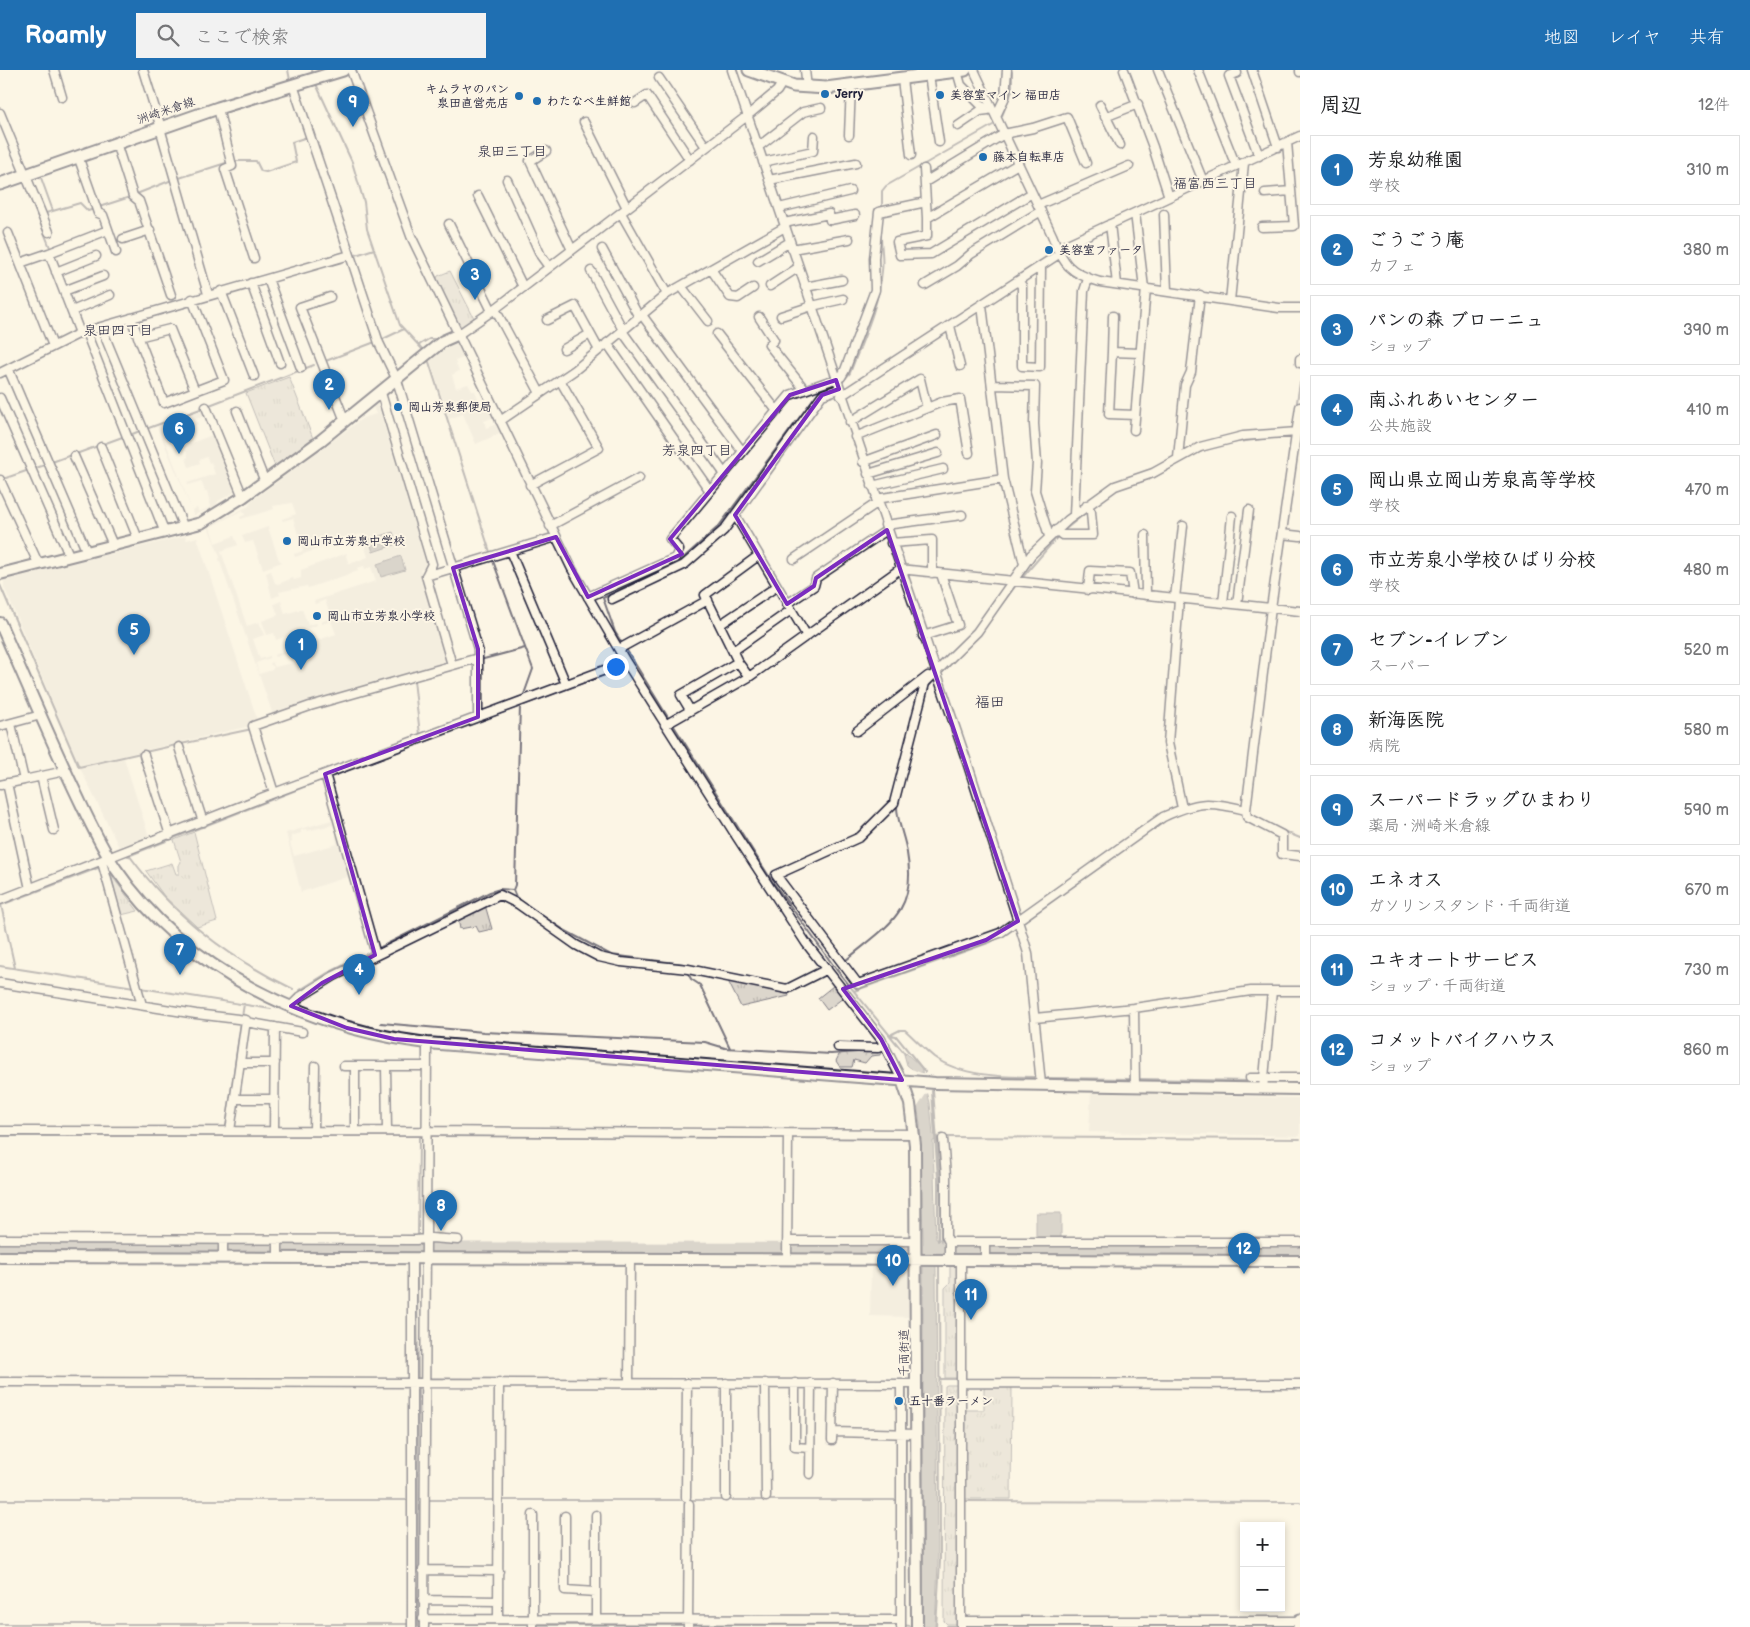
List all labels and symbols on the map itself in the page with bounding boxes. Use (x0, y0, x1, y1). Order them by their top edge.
place label: キムラヤのパン 泉田直営売店 (425, 82, 509, 111)
pin: 9 (337, 86, 369, 127)
place label: Jerry (835, 87, 864, 102)
marker: Jerry (819, 88, 831, 100)
place label: 美容室マイン 福田店 (950, 88, 1061, 103)
marker: 美容室マイン 福田店 (934, 89, 946, 101)
marker: キムラヤのパン 泉田直営売店 (513, 90, 525, 102)
street label: 洲崎米倉線 (135, 94, 197, 128)
place label: わたなべ生鮮館 (547, 94, 631, 109)
marker: わたなべ生鮮館 (531, 95, 543, 107)
district label: 泉田三丁目 (477, 143, 547, 160)
place label: 藤本自転車店 (993, 150, 1065, 165)
marker: 藤本自転車店 (977, 151, 989, 163)
district label: 福富西三丁目 (1173, 175, 1257, 192)
place label: 美容室ファータ (1059, 243, 1143, 258)
marker: 美容室ファータ (1043, 244, 1055, 256)
pin: 3 (459, 259, 491, 300)
district label: 泉田四丁目 (83, 322, 153, 339)
pin: 2 (313, 369, 345, 410)
place label: 岡山芳泉郵便局 (408, 400, 492, 415)
marker: 岡山芳泉郵便局 (392, 401, 404, 413)
pin: 6 (163, 413, 195, 454)
district label: 芳泉四丁目 (662, 442, 732, 459)
place label: 岡山市立芳泉中学校 (297, 534, 405, 549)
marker: 岡山市立芳泉中学校 (281, 535, 293, 547)
place label: 岡山市立芳泉小学校 (327, 609, 435, 624)
marker: 岡山市立芳泉小学校 (311, 610, 323, 622)
pin: 5 (118, 614, 150, 655)
pin: 1 (285, 629, 317, 670)
your location (603, 654, 629, 680)
district label: 福田 (975, 693, 1005, 712)
pin: 7 (164, 934, 196, 975)
pin: 4 (343, 954, 375, 995)
pin: 8 (425, 1190, 457, 1231)
pin: 12 (1228, 1233, 1260, 1274)
pin: 10 (877, 1245, 909, 1286)
pin: 11 (955, 1279, 987, 1320)
street label: 千両街道 (897, 1329, 912, 1377)
place label: 五十番ラーメン (909, 1394, 993, 1409)
marker: 五十番ラーメン (893, 1395, 905, 1407)

